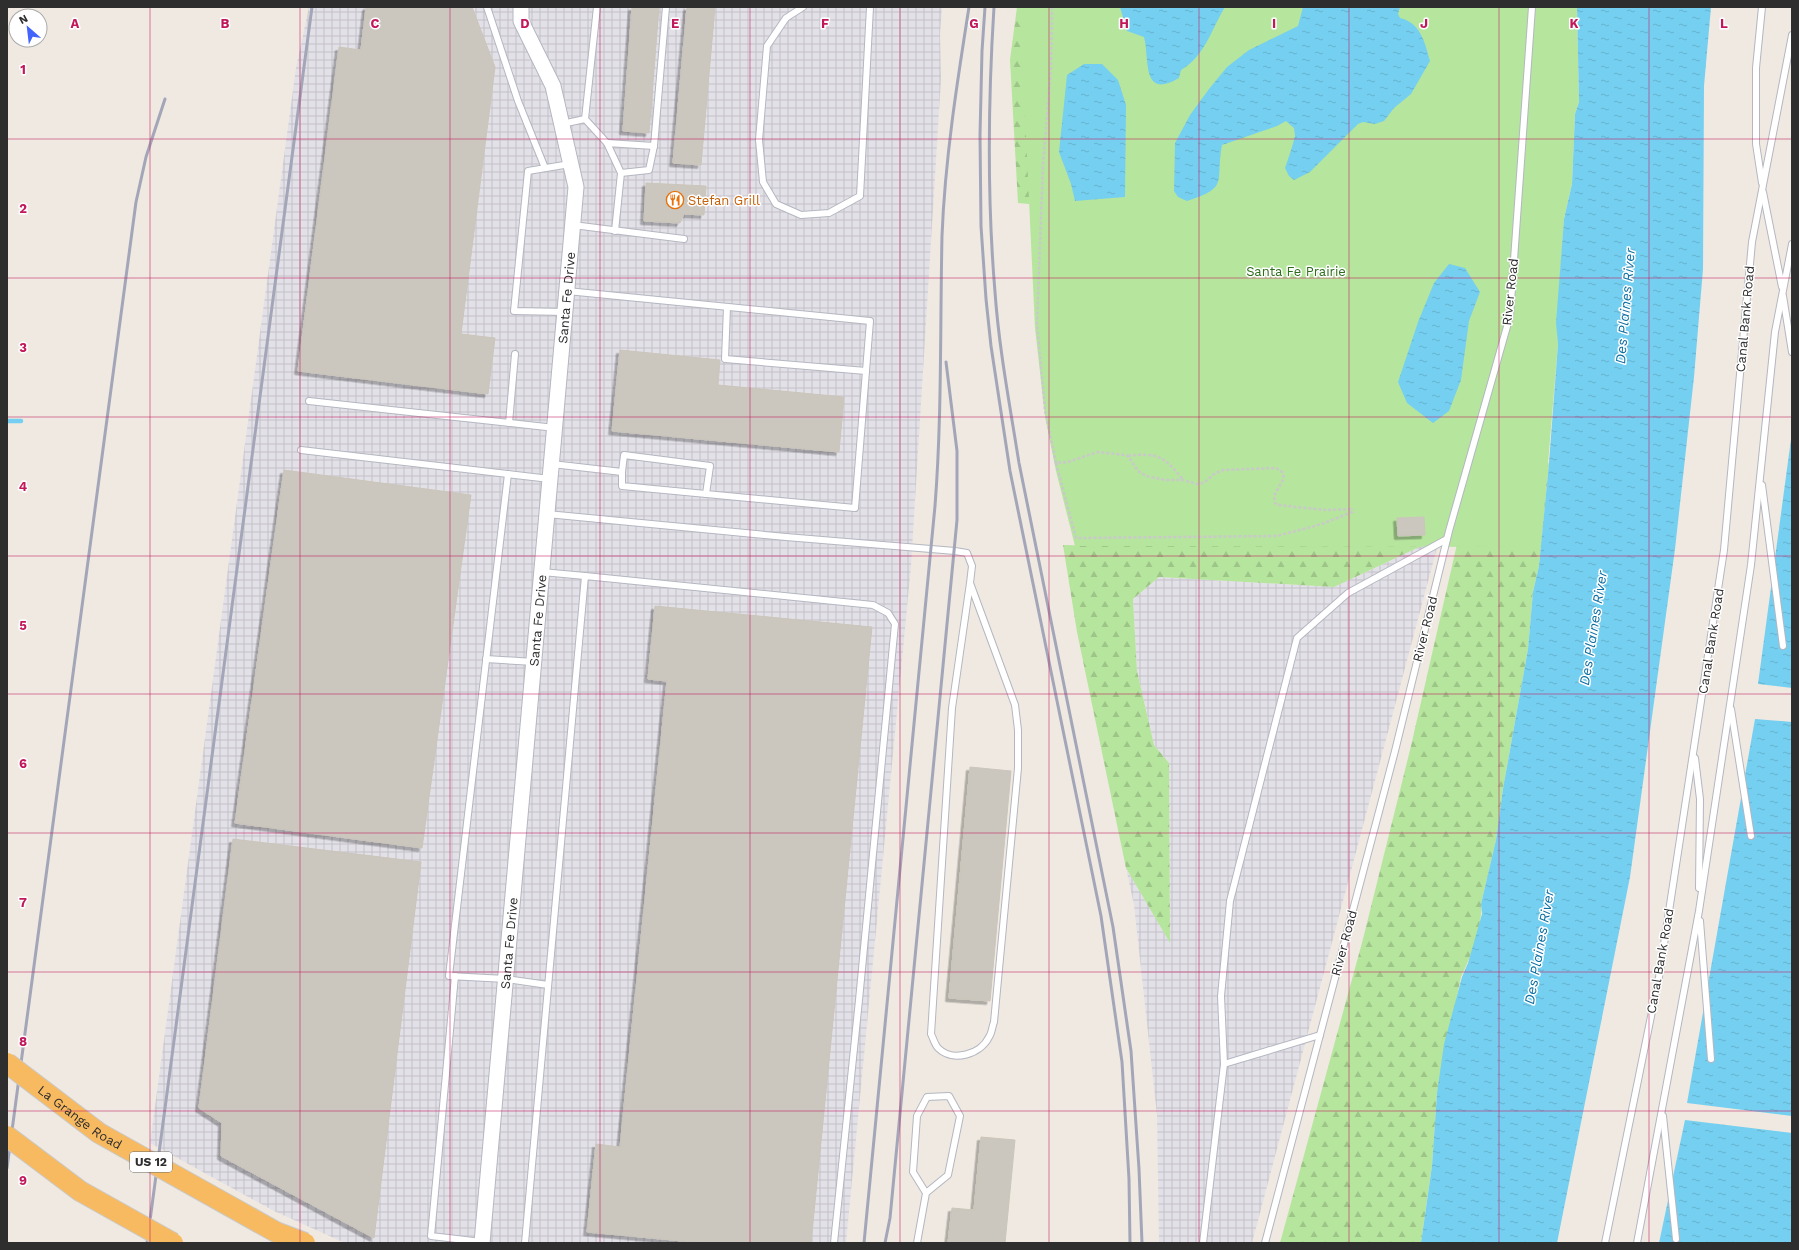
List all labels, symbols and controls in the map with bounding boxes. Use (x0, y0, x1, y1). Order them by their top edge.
north arrow (8, 8, 48, 48)
text: N (17, 12, 30, 27)
text: A (71, 16, 80, 31)
text: B (221, 16, 230, 31)
text: C (371, 16, 380, 31)
text: D (520, 16, 530, 31)
text: E (671, 16, 679, 31)
text: F (821, 16, 829, 31)
text: G (969, 16, 979, 31)
text: H (1119, 16, 1129, 31)
text: I (1272, 16, 1276, 31)
text: J (1420, 16, 1428, 31)
text: K (1569, 16, 1579, 31)
text: L (1720, 16, 1728, 31)
text: 1 (20, 62, 26, 77)
restaurant icon: Stefan Grill (665, 190, 685, 210)
place label: Stefan Grill (688, 193, 760, 208)
text: 2 (19, 201, 27, 216)
water label: Des Plaines River (1612, 247, 1638, 364)
street label: Santa Fe Drive (555, 251, 578, 344)
street label: River Road (1499, 258, 1521, 326)
park label: Santa Fe Prairie (1246, 264, 1346, 279)
street label: Canal Bank Road (1733, 265, 1757, 373)
text: 3 (19, 340, 27, 355)
text: 4 (19, 479, 28, 494)
water label: Des Plaines River (1576, 569, 1610, 687)
street label: Santa Fe Drive (526, 574, 549, 667)
street label: Canal Bank Road (1695, 587, 1727, 695)
street label: River Road (1410, 594, 1440, 664)
text: 5 (19, 618, 27, 633)
text: 6 (19, 756, 27, 771)
water label: Des Plaines River (1521, 888, 1557, 1005)
text: 7 (19, 895, 27, 910)
street label: Santa Fe Drive (497, 897, 520, 990)
street label: Canal Bank Road (1643, 907, 1677, 1015)
street label: River Road (1328, 908, 1360, 978)
text: 8 (19, 1034, 27, 1049)
street label: La Grange Road (35, 1082, 125, 1152)
road number: US 12 (130, 1152, 172, 1172)
text: 9 (19, 1173, 27, 1188)

